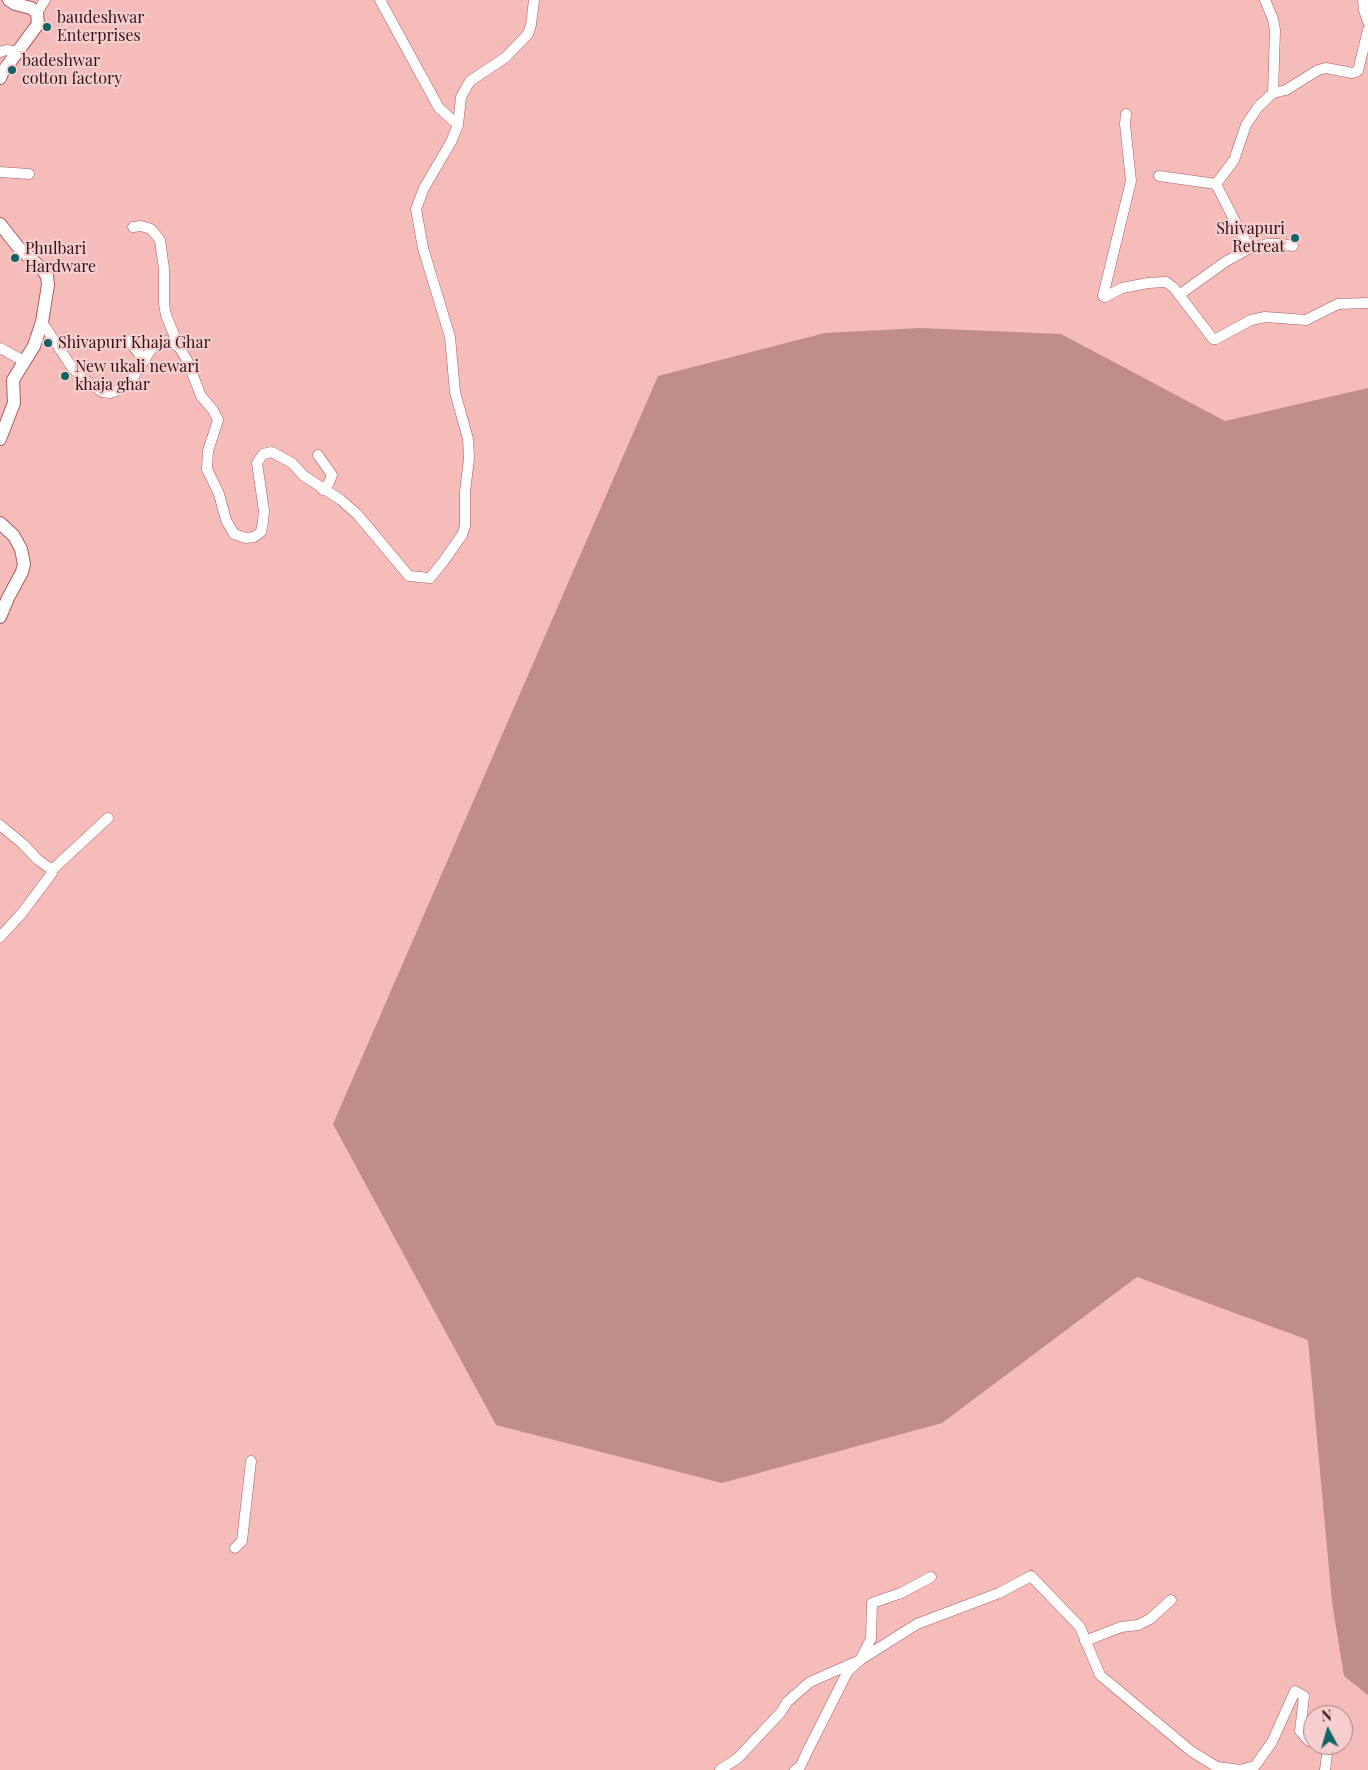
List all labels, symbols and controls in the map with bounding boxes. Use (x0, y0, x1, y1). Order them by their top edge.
place label: baudeshwar Enterprises (57, 8, 144, 46)
marker: baudeshwar Enterprises (41, 21, 53, 33)
place label: badeshwar cotton factory (22, 51, 122, 89)
marker: badeshwar cotton factory (6, 64, 18, 76)
place label: Shivapuri Retreat (1216, 219, 1285, 257)
marker: Shivapuri Retreat (1289, 232, 1301, 244)
place label: Phulbari Hardware (25, 239, 96, 277)
marker: Phulbari Hardware (9, 252, 21, 264)
place label: Shivapuri Khaja Ghar (58, 333, 211, 353)
marker: Shivapuri Khaja Ghar (42, 337, 54, 349)
place label: New ukali newari khaja ghar (75, 357, 199, 395)
marker: New ukali newari khaja ghar (59, 370, 71, 382)
north arrow (1303, 1705, 1353, 1755)
text: N (1320, 1706, 1332, 1726)

